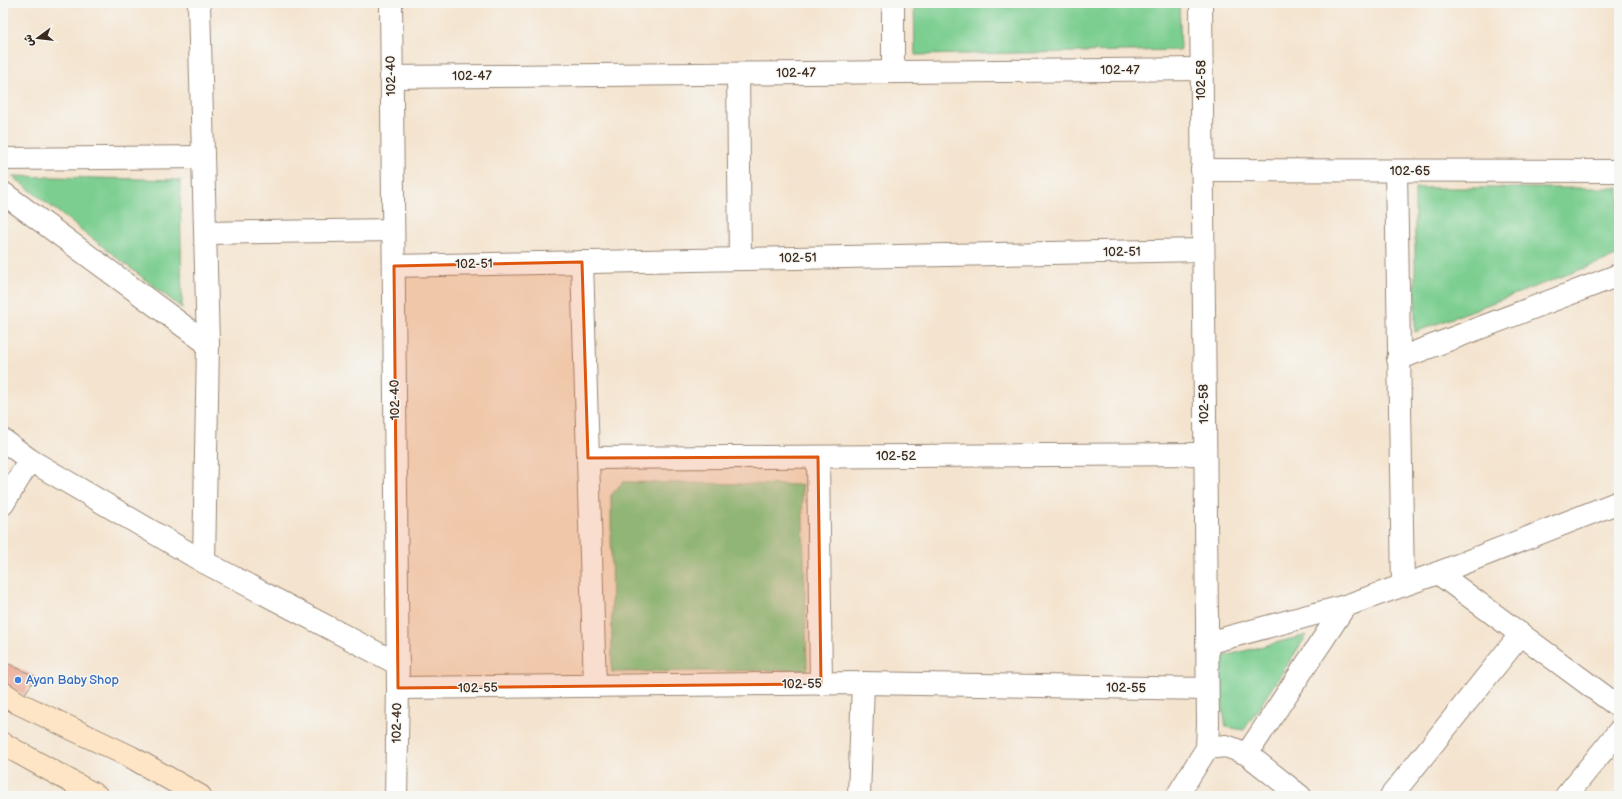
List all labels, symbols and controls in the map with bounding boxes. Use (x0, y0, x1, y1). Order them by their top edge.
north arrow (18, 18, 58, 58)
text: ش (21, 33, 37, 48)
street label: 102-40 (383, 55, 399, 96)
street label: 102-58 (1193, 60, 1209, 100)
street label: 102-47 (1100, 62, 1140, 78)
street label: 102-47 (776, 65, 816, 81)
street label: 102-47 (452, 68, 492, 84)
street label: 102-65 (1390, 163, 1430, 179)
street label: 102-51 (1103, 244, 1141, 260)
street label: 102-51 (779, 250, 817, 266)
street label: 102-51 (455, 256, 493, 272)
street label: 102-40 (387, 379, 403, 420)
street label: 102-58 (1196, 383, 1212, 424)
street label: 102-52 (876, 448, 916, 464)
place label: Ayan Baby Shop (26, 672, 119, 688)
marker: Ayan Baby Shop (13, 675, 23, 685)
street label: 102-55 (782, 676, 822, 692)
street label: 102-55 (458, 680, 498, 696)
street label: 102-55 (1106, 680, 1146, 696)
street label: 102-40 (389, 702, 405, 743)

